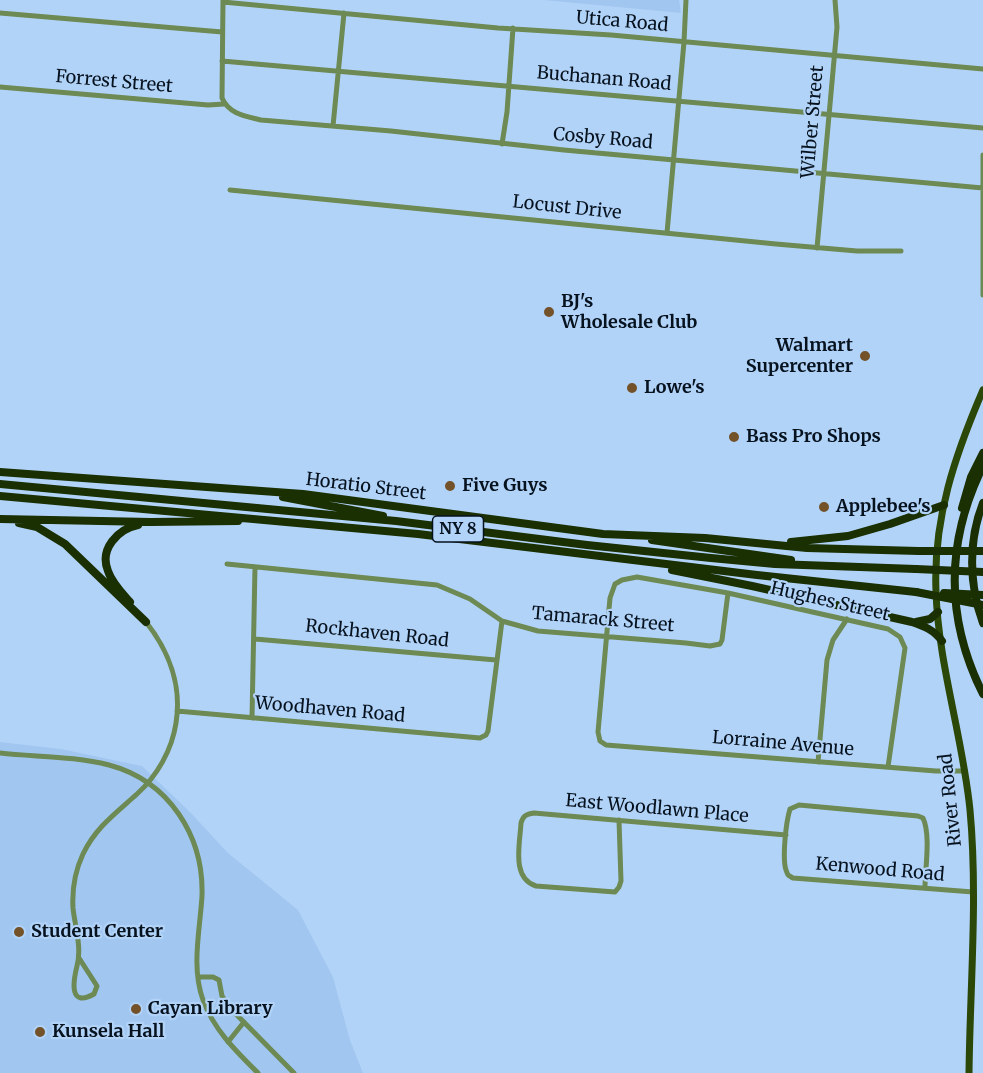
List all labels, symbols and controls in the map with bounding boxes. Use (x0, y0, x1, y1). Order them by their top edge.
street label: Utica Road (575, 7, 669, 37)
street label: Buchanan Road (536, 62, 672, 96)
street label: Wilber Street (797, 64, 829, 180)
street label: Forrest Street (54, 66, 174, 98)
street label: Cosby Road (552, 124, 654, 154)
street label: Locust Drive (511, 192, 623, 224)
place label: BJ's Wholesale Club (561, 291, 697, 334)
marker: BJ's Wholesale Club (542, 305, 556, 319)
place label: Walmart Supercenter (746, 335, 853, 378)
marker: Walmart Supercenter (858, 349, 872, 363)
place label: Lowe's (644, 377, 705, 399)
marker: Lowe's (625, 381, 639, 395)
place label: Bass Pro Shops (746, 426, 881, 448)
marker: Bass Pro Shops (727, 430, 741, 444)
street label: Horatio Street (305, 469, 427, 505)
place label: Five Guys (462, 475, 548, 497)
marker: Five Guys (443, 479, 457, 493)
place label: Applebee's (836, 496, 931, 518)
marker: Applebee's (817, 500, 831, 514)
road number: NY 8 (432, 516, 484, 542)
street label: Hughes Street (768, 578, 892, 626)
street label: Tamarack Street (531, 603, 675, 637)
street label: Rockhaven Road (304, 616, 450, 652)
street label: Woodhaven Road (254, 693, 406, 727)
street label: Lorraine Avenue (711, 727, 855, 761)
street label: River Road (935, 752, 967, 848)
street label: East Woodlawn Place (565, 790, 749, 828)
street label: Kenwood Road (815, 854, 945, 886)
place label: Student Center (31, 921, 163, 943)
marker: Student Center (12, 925, 26, 939)
place label: Cayan Library (148, 998, 273, 1020)
marker: Cayan Library (129, 1002, 143, 1016)
place label: Kunsela Hall (52, 1021, 164, 1043)
marker: Kunsela Hall (33, 1025, 47, 1039)

